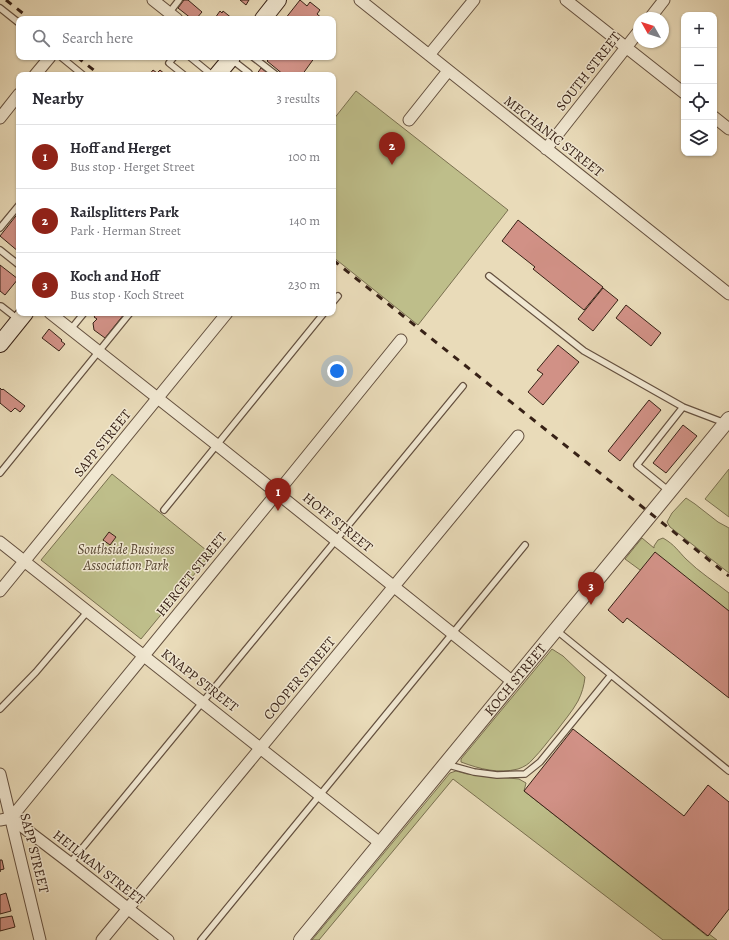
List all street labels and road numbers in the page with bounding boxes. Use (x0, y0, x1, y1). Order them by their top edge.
street label: SOUTH STREET (552, 28, 625, 115)
street label: MECHANIC STREET (500, 91, 608, 182)
street label: SAPP STREET (69, 405, 136, 481)
street label: HOFF STREET (299, 488, 377, 557)
street label: HERGET STREET (152, 528, 231, 620)
street label: COOPER STREET (259, 632, 340, 724)
street label: KOCH STREET (480, 640, 551, 720)
street label: KNAPP STREET (157, 644, 242, 717)
street label: SAPP STREET (15, 811, 54, 895)
street label: HEILMAN STREET (49, 826, 149, 909)

